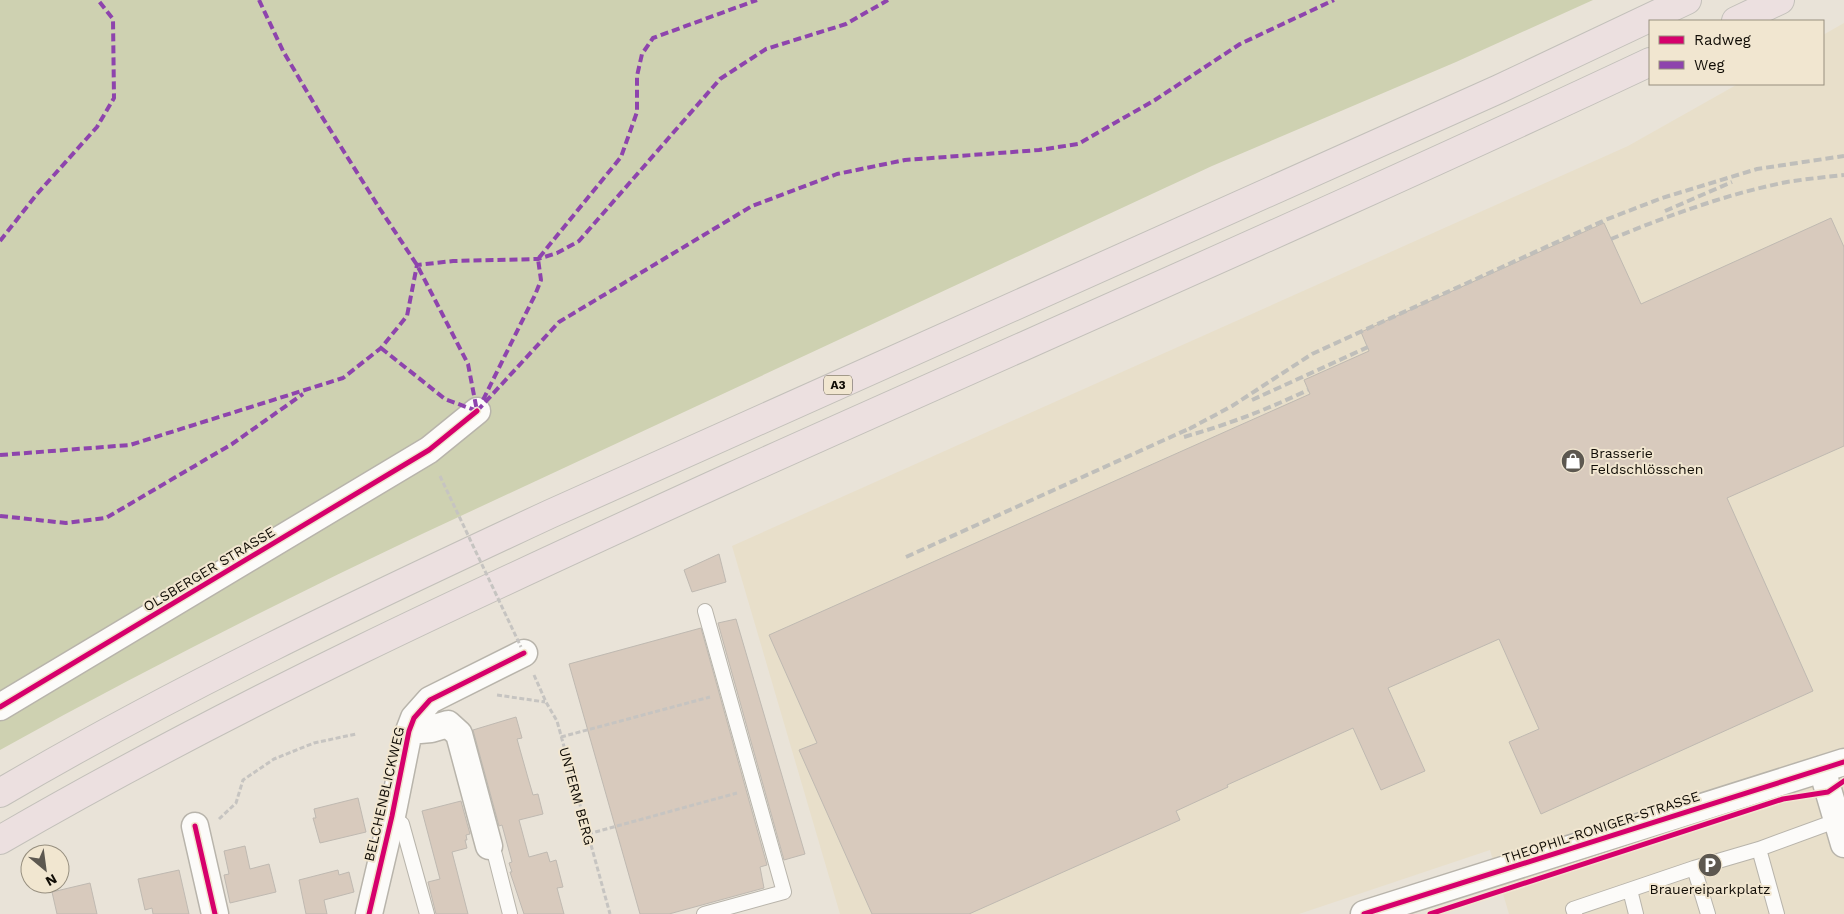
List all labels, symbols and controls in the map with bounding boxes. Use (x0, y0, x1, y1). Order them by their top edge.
legend (1649, 20, 1824, 85)
text: Radweg (1694, 31, 1751, 49)
text: Weg (1694, 56, 1725, 74)
road number: A3 (824, 376, 852, 394)
place label: Brasserie Feldschlösschen (1590, 445, 1703, 477)
shop icon: Brasserie Feldschlösschen (1560, 448, 1586, 474)
street label: OLSBERGER STRASSE (140, 523, 278, 615)
street label: BELCHENBLICKWEG (361, 725, 407, 863)
street label: UNTERM BERG (556, 745, 598, 847)
street label: THEOPHIL-RONIGER-STRASSE (1500, 788, 1702, 866)
north arrow (20, 844, 70, 894)
parking icon: Brauereiparkplatz (1697, 852, 1723, 878)
text: N (43, 871, 60, 890)
place label: Brauereiparkplatz (1650, 881, 1771, 897)

